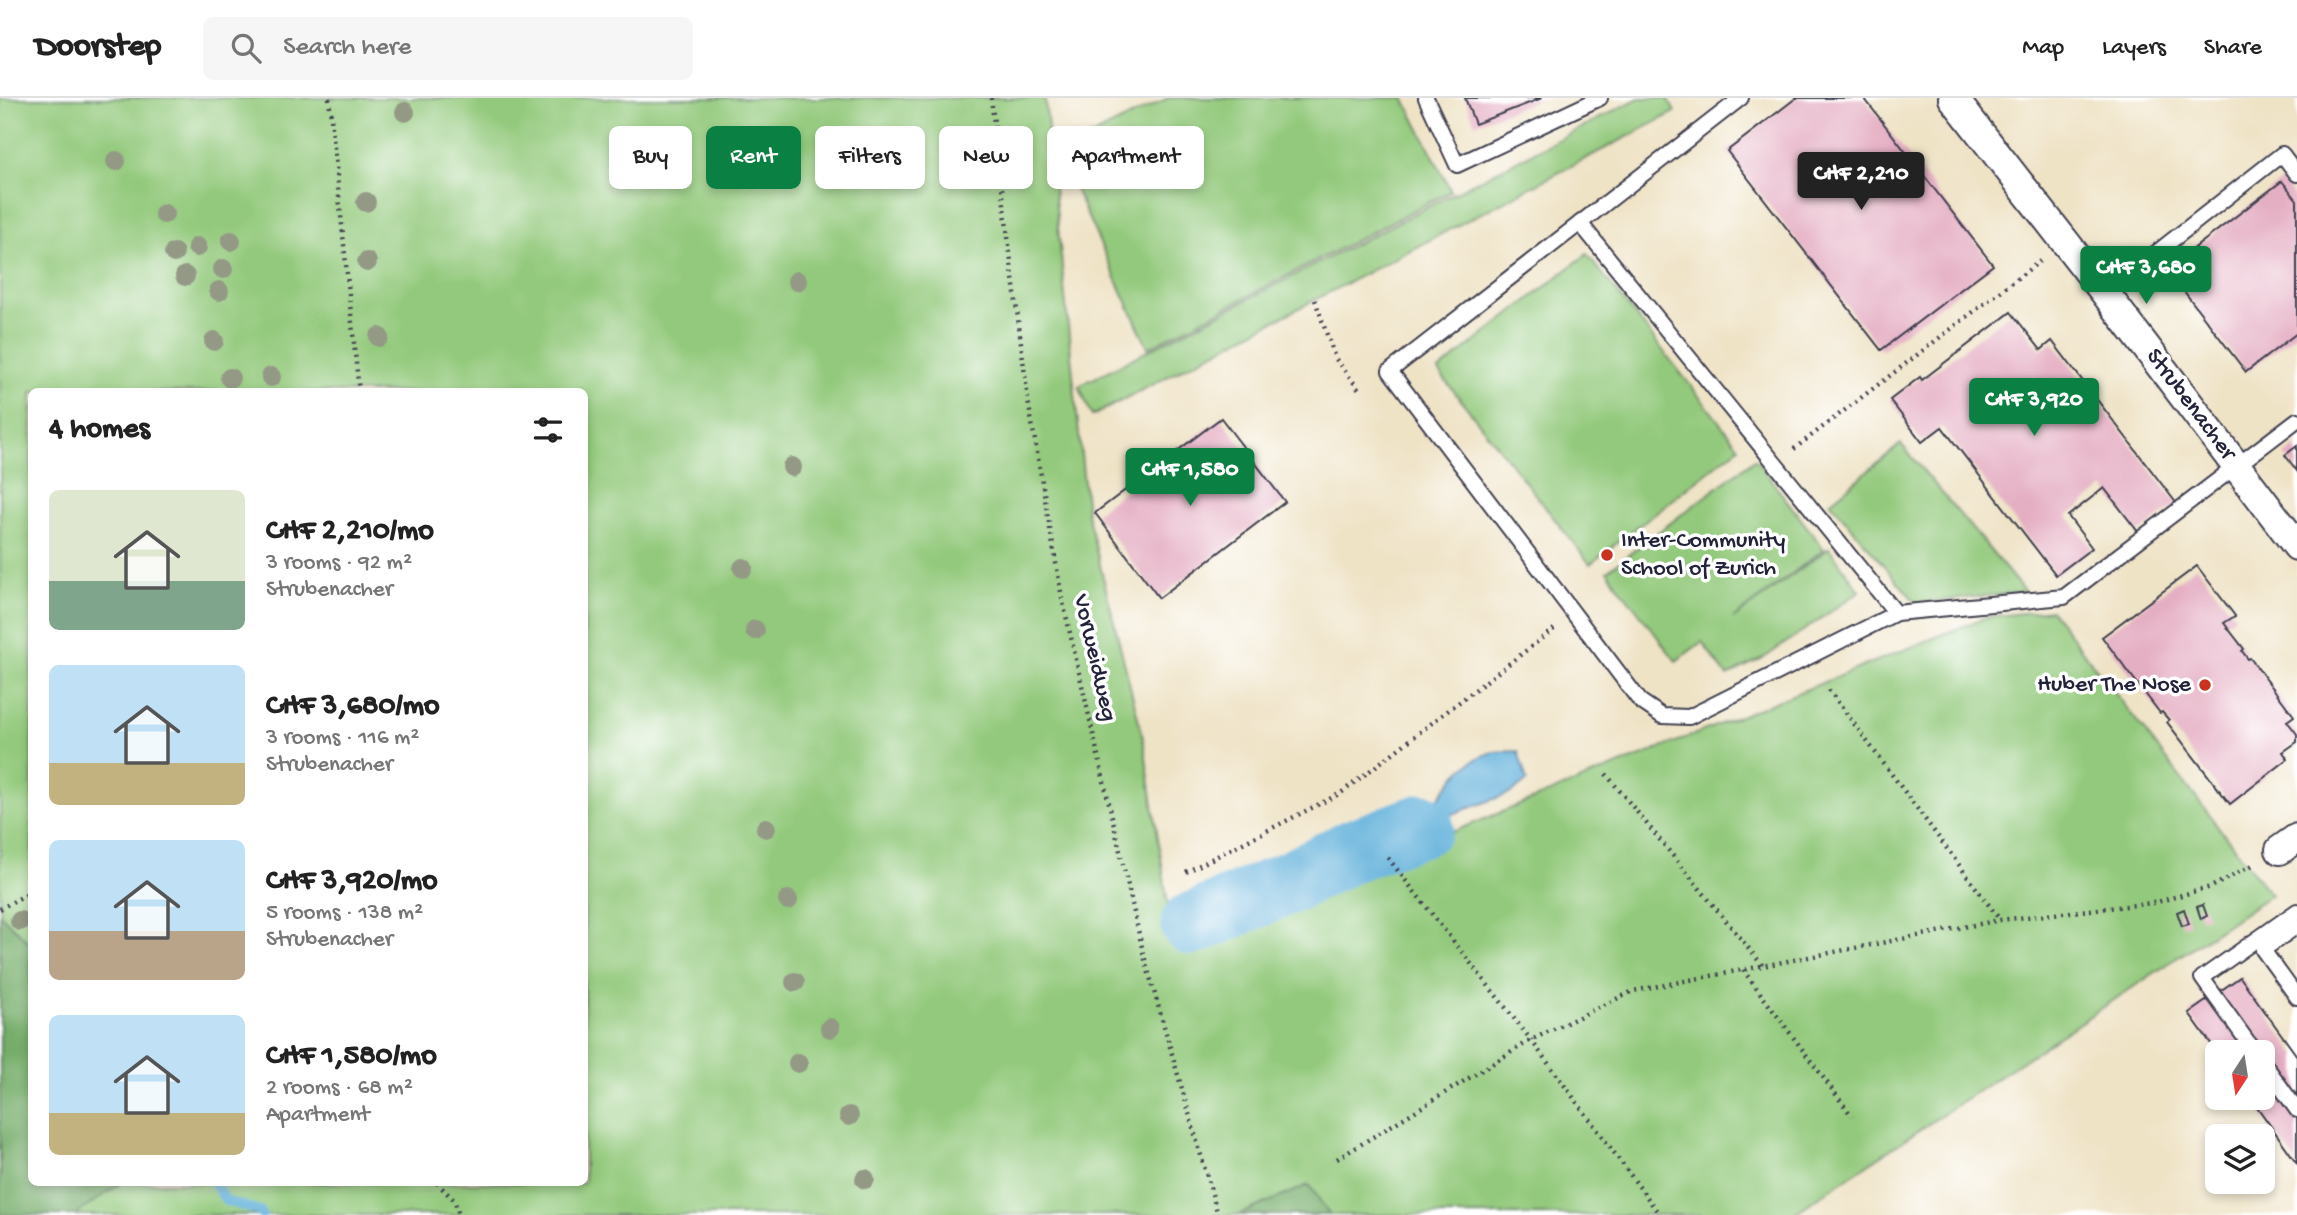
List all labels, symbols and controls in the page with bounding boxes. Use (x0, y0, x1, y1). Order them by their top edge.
search box (203, 17, 693, 80)
text: Doorstep (35, 29, 161, 67)
icon: search (227, 29, 265, 67)
text: Search here (283, 33, 411, 64)
text: Map (2022, 34, 2064, 63)
text: Layers (2102, 34, 2166, 63)
text: Share (2204, 34, 2262, 63)
chip: Buy (609, 126, 692, 189)
chip: Rent (706, 126, 801, 189)
chip: Filters (815, 126, 925, 189)
chip: New (939, 126, 1033, 189)
chip: Apartment (1047, 126, 1204, 189)
pin: CHF 2,210 (1781, 152, 1941, 212)
text: CHF 2,210 (1814, 161, 1908, 188)
pin: CHF 3,680 (2066, 246, 2226, 306)
text: CHF 3,680 (2096, 255, 2196, 282)
street label: Strubenacher (2139, 343, 2243, 469)
pin: CHF 3,920 (1954, 378, 2114, 438)
text: CHF 3,920 (1985, 387, 2083, 414)
icon: filters (529, 411, 567, 449)
text: 4 homes (49, 413, 150, 448)
pin: CHF 1,580 (1110, 448, 1270, 508)
text: CHF 1,580 (1141, 457, 1239, 484)
text: CHF 2,210/mo (266, 515, 434, 550)
icon: home (105, 518, 189, 602)
place label: Inter-Community School of Zurich (1621, 527, 1786, 584)
marker: Inter-Community School of Zurich (1599, 547, 1615, 563)
text: 3 rooms · 92 m² (266, 550, 412, 577)
text: Strubenacher (266, 577, 393, 604)
street label: Vorweidweg (1065, 591, 1123, 724)
place label: Huber The Nose (2037, 671, 2192, 700)
marker: Huber The Nose (2197, 677, 2213, 693)
text: CHF 3,680/mo (266, 690, 440, 725)
icon: home (105, 693, 189, 777)
text: 3 rooms · 116 m² (266, 725, 419, 752)
text: Strubenacher (266, 752, 393, 779)
text: CHF 3,920/mo (266, 865, 438, 900)
icon: home (105, 868, 189, 952)
text: 5 rooms · 138 m² (266, 900, 423, 927)
text: Strubenacher (266, 927, 393, 954)
text: CHF 1,580/mo (266, 1040, 437, 1075)
north arrow (2205, 1040, 2275, 1110)
map controls (2205, 1040, 2275, 1194)
icon: home (105, 1043, 189, 1127)
text: 2 rooms · 68 m² (266, 1075, 413, 1102)
text: Apartment (266, 1102, 370, 1129)
button: layers (2205, 1124, 2275, 1194)

